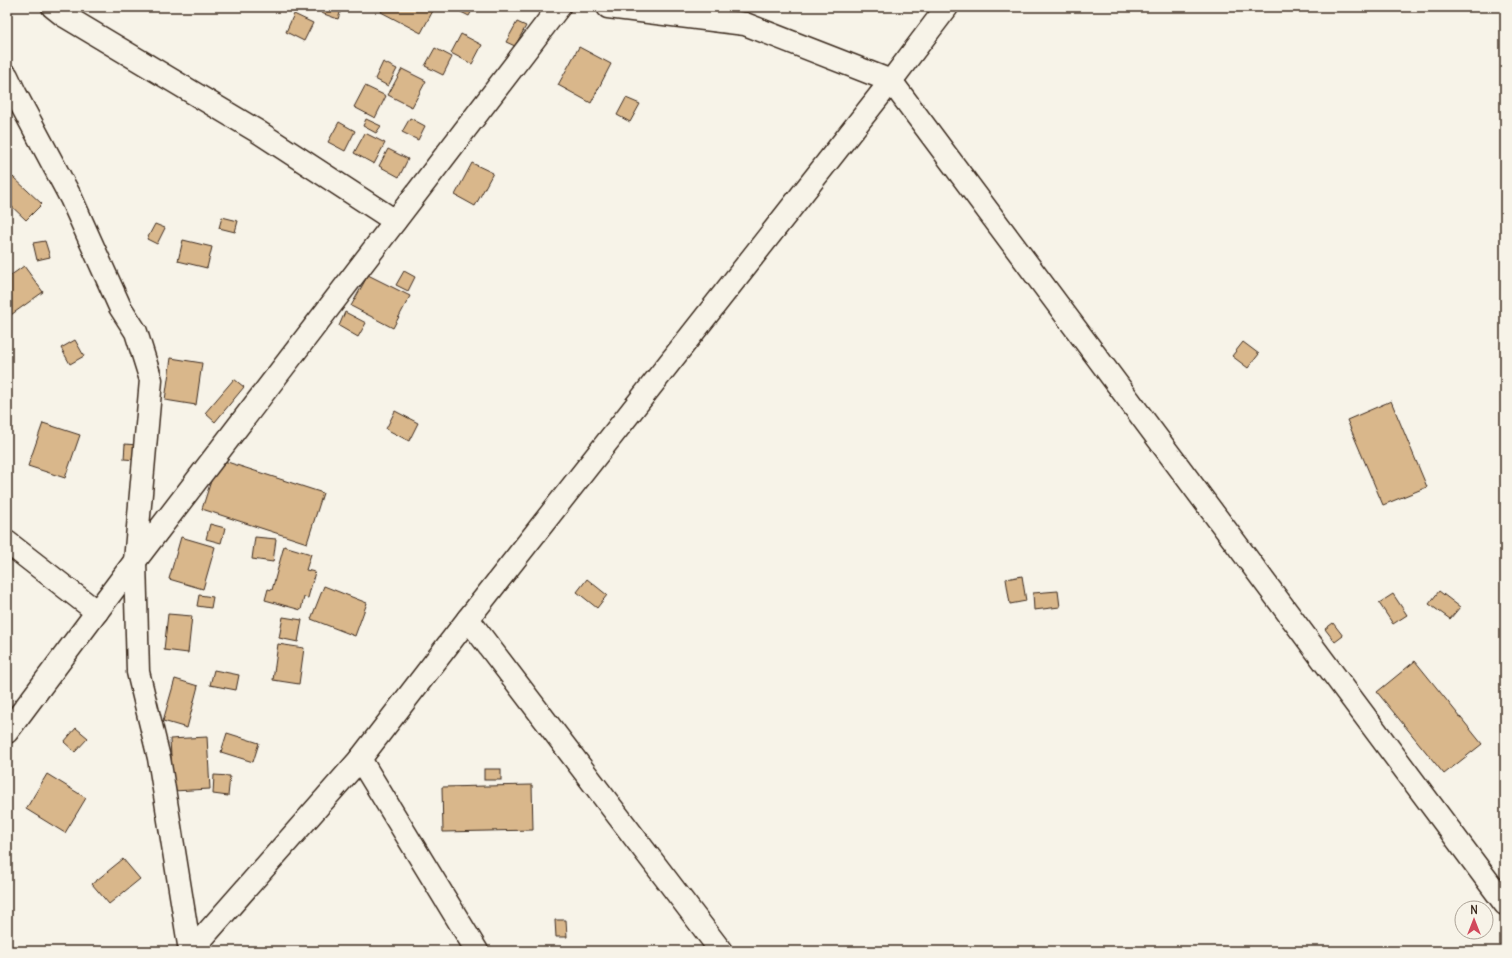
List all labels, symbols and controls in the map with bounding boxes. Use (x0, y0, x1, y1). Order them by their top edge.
north arrow (1454, 900, 1494, 940)
text: N (1470, 903, 1478, 917)

